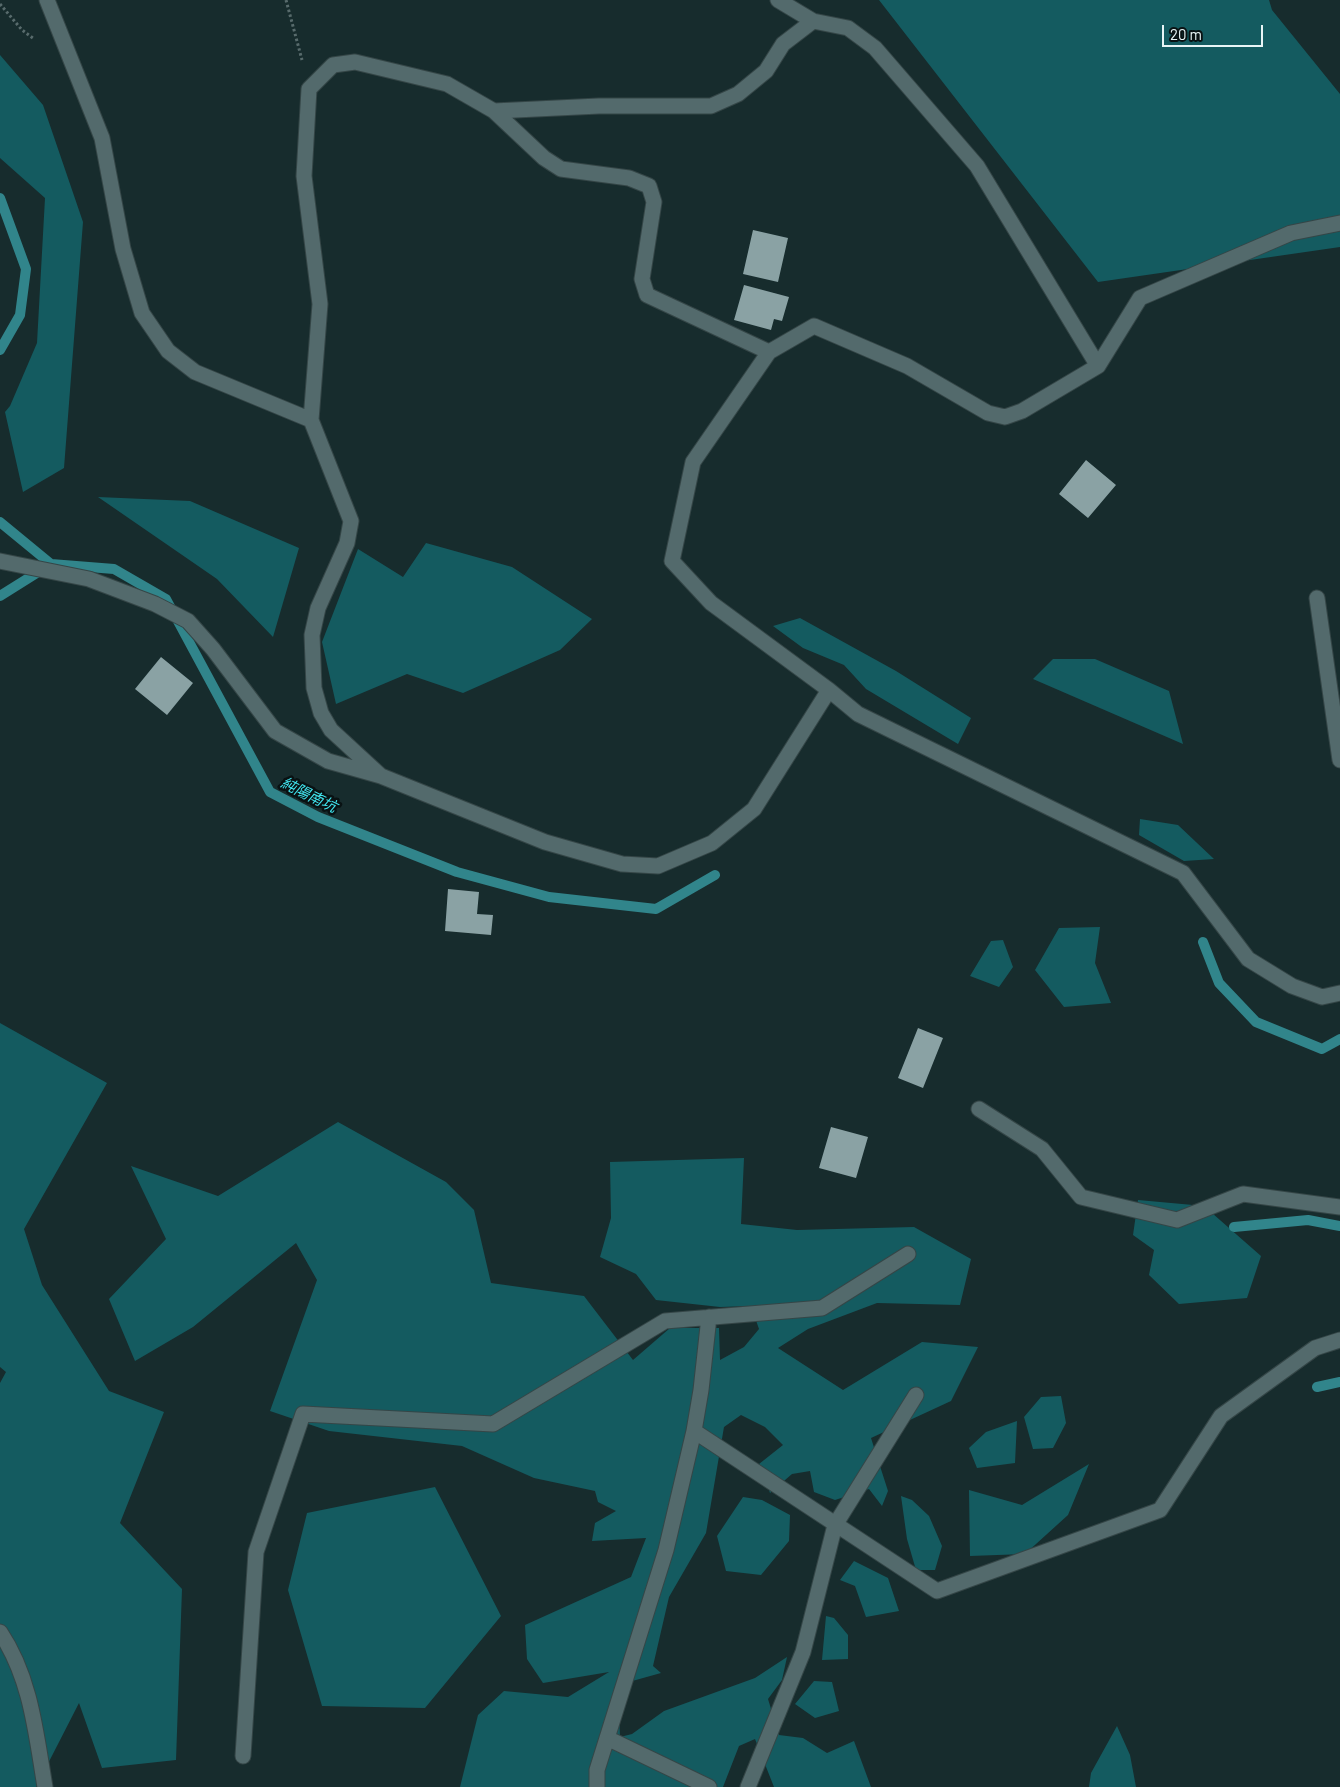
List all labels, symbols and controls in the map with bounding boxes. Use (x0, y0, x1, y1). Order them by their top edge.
scale bar (1165, 15, 1266, 47)
text: 20 m (1170, 25, 1202, 43)
water label: 純陽南坑 (278, 774, 340, 816)

